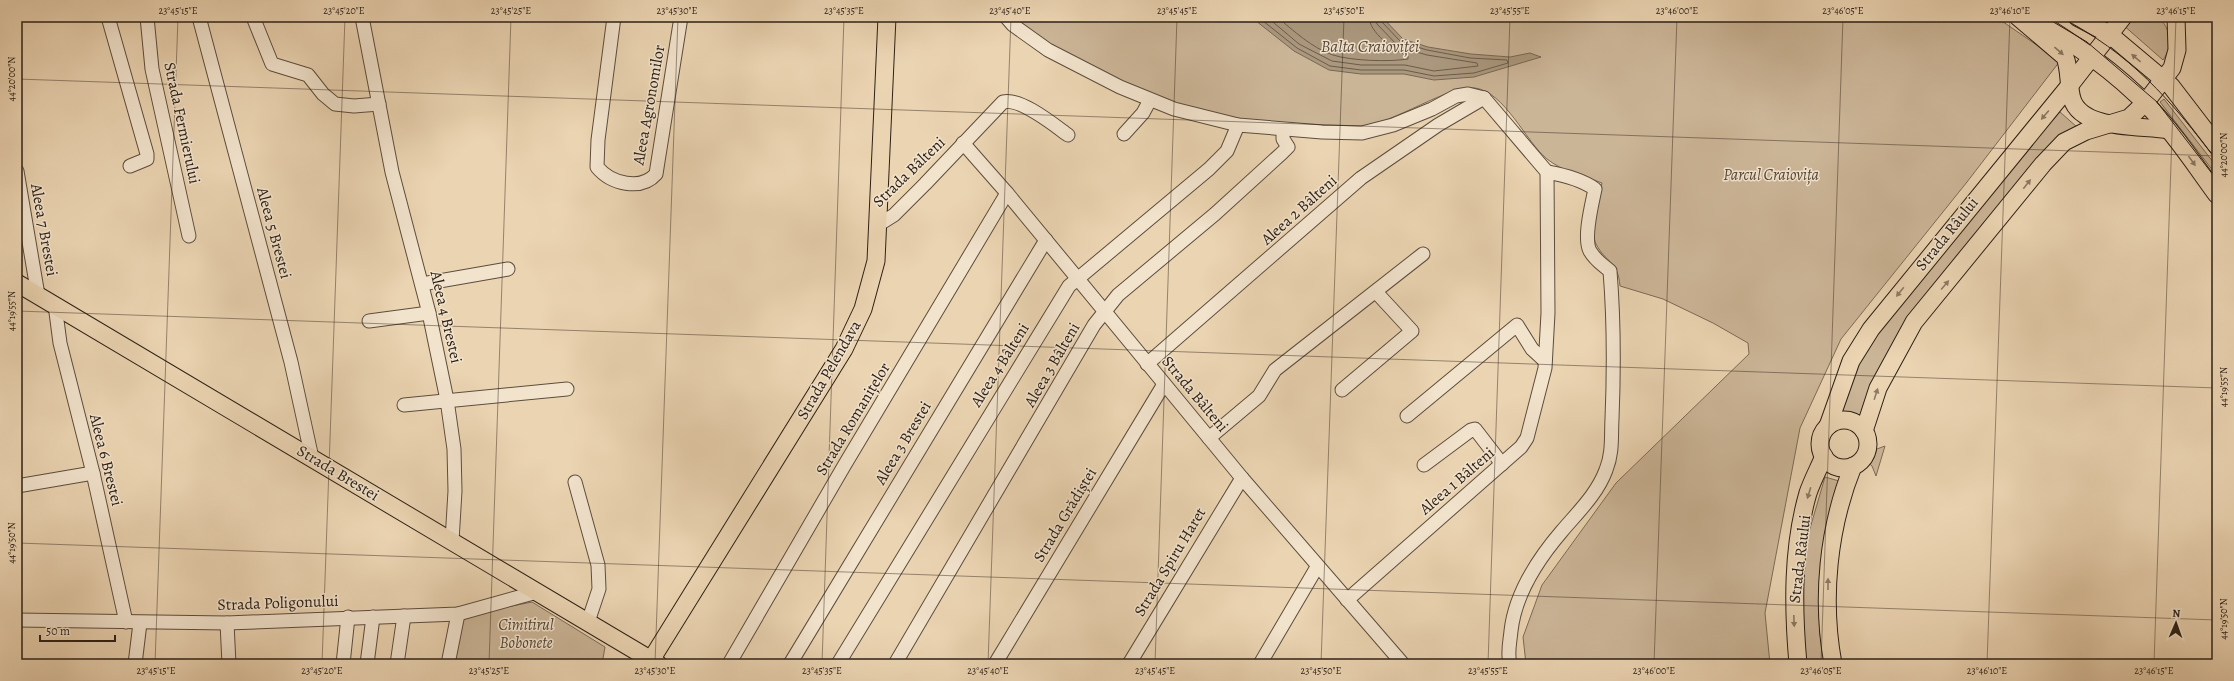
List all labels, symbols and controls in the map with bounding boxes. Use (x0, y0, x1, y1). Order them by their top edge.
text: 23°45'15"E (158, 4, 198, 17)
text: 23°45'20"E (323, 4, 365, 17)
text: 23°45'25"E (491, 4, 531, 17)
text: 23°45'30"E (657, 4, 698, 17)
text: 23°45'35"E (824, 4, 864, 17)
text: 23°45'40"E (989, 4, 1031, 17)
text: 23°45'45"E (1157, 4, 1197, 17)
text: 23°45'50"E (1323, 4, 1365, 17)
text: 23°45'55"E (1490, 4, 1530, 17)
text: 23°46'00"E (1656, 4, 1698, 17)
text: 23°46'05"E (1822, 4, 1864, 17)
text: 23°46'10"E (1990, 4, 2030, 17)
text: 23°46'15"E (2156, 4, 2196, 17)
water label: Balta Craioviței (1321, 35, 1420, 58)
street label: Aleea Agronomilor (627, 43, 670, 168)
one-way arrow (2053, 47, 2064, 56)
one-way arrow (2131, 53, 2141, 62)
text: 44°20'00"N (5, 57, 18, 101)
street label: Strada Fermierului (158, 60, 206, 186)
one-way arrow (2041, 110, 2050, 120)
street label: Strada Bâlteni (868, 132, 950, 212)
text: 44°20'00"N (2217, 133, 2230, 177)
one-way arrow (2188, 155, 2196, 166)
park label: Parcul Craiovița (1723, 164, 1819, 186)
street label: Aleea 2 Bâlteni (1255, 170, 1342, 251)
one-way arrow (2023, 179, 2032, 190)
street label: Aleea 7 Brestei (25, 181, 63, 278)
street label: Aleea 5 Brestei (251, 184, 297, 281)
street label: Strada Râului (1910, 192, 1984, 276)
street label: Aleea 4 Brestei (424, 268, 467, 365)
one-way arrow (1941, 280, 1950, 290)
one-way arrow (1896, 286, 1905, 297)
text: 44°19'55"N (5, 291, 18, 331)
street label: Strada Pelendava (792, 316, 867, 424)
street label: Aleea 4 Bâlteni (965, 319, 1034, 412)
street label: Aleea 3 Bâlteni (1018, 319, 1085, 412)
street label: Strada Bâlteni (1157, 351, 1233, 437)
street label: Strada Romanițelor (811, 358, 895, 480)
text: 44°19'55"N (2217, 367, 2230, 407)
one-way arrow (1873, 388, 1879, 400)
street label: Aleea 3 Brestei (869, 397, 937, 490)
street label: Aleea 6 Brestei (84, 411, 128, 508)
street label: Strada Brestei (293, 440, 383, 506)
street label: Aleea 1 Bâlteni (1414, 442, 1499, 521)
street label: Strada Grădiștei (1028, 464, 1102, 566)
one-way arrow (1806, 487, 1812, 499)
street label: Strada Spiru Haret (1129, 503, 1211, 621)
street label: Strada Râului (1784, 513, 1816, 605)
text: 44°19'50"N (5, 522, 18, 564)
one-way arrow (1825, 577, 1831, 590)
street label: Strada Poligonului (217, 590, 339, 616)
text: 44°19'50"N (2217, 598, 2230, 640)
north arrow (2156, 603, 2196, 643)
text: N (2172, 606, 2181, 621)
park label: Cimitirul Bobonete (498, 614, 554, 654)
one-way arrow (1791, 615, 1798, 627)
scale bar (40, 617, 115, 643)
text: 50 m (46, 623, 70, 639)
text: 23°45'15"E (136, 664, 176, 677)
text: 23°45'20"E (301, 664, 343, 677)
text: 23°45'25"E (469, 664, 509, 677)
text: 23°45'30"E (635, 664, 676, 677)
text: 23°45'35"E (802, 664, 842, 677)
text: 23°45'40"E (967, 664, 1009, 677)
text: 23°45'45"E (1135, 664, 1175, 677)
text: 23°45'50"E (1300, 664, 1342, 677)
text: 23°45'55"E (1468, 664, 1508, 677)
text: 23°46'00"E (1633, 664, 1675, 677)
text: 23°46'05"E (1800, 664, 1842, 677)
text: 23°46'10"E (1967, 664, 2007, 677)
text: 23°46'15"E (2134, 664, 2174, 677)

